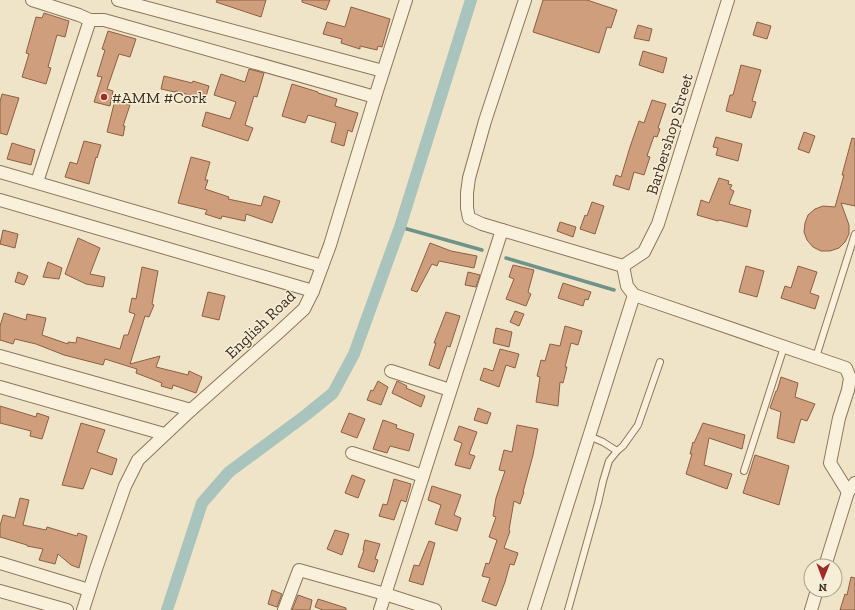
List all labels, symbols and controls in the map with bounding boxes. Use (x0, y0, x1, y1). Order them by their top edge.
street label: Barbershop Street (642, 71, 697, 197)
place label: #AMM #Cork (112, 88, 207, 107)
marker: #AMM #Cork (99, 92, 109, 102)
street label: English Road (221, 286, 299, 362)
north arrow (803, 558, 843, 598)
text: N (818, 581, 827, 594)

